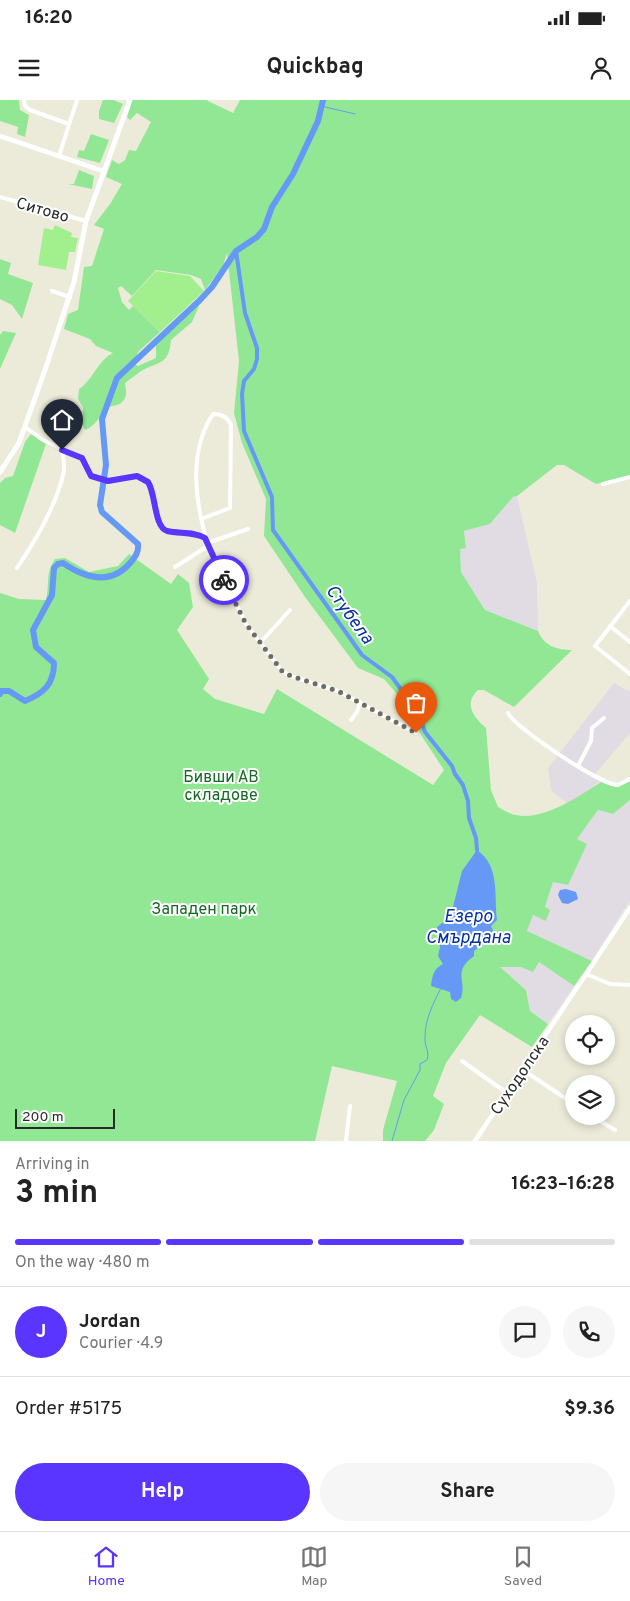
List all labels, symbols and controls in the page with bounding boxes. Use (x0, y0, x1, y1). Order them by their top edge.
text: 16:20 (25, 6, 73, 30)
icon: menu (15, 54, 43, 82)
text: Quickbag (266, 54, 364, 81)
icon: person (587, 54, 615, 82)
street label: Ситово (14, 194, 71, 228)
pin (41, 399, 83, 450)
icon: home (48, 406, 76, 434)
courier (199, 555, 249, 605)
icon: bike (210, 566, 238, 594)
water label: Стубела (320, 581, 378, 650)
pin (395, 682, 437, 733)
icon: bag (402, 689, 430, 717)
park label: Бивши АВ складове (183, 768, 259, 806)
park label: Западен парк (151, 900, 257, 920)
water label: Езеро Смърдана (425, 906, 511, 950)
map controls (565, 1015, 615, 1125)
button: locate (565, 1015, 615, 1065)
street label: Суходолска (487, 1033, 554, 1119)
button: layers (565, 1075, 615, 1125)
scale bar (15, 1106, 115, 1129)
text: 200 m (22, 1109, 64, 1126)
text: Arriving in (15, 1155, 90, 1175)
text: 16:23–16:28 (511, 1172, 615, 1196)
text: 3 min (15, 1174, 98, 1214)
text: On the way · 480 m (15, 1253, 150, 1273)
button: chat (499, 1306, 551, 1358)
button: phone (563, 1306, 615, 1358)
text: Jordan (79, 1310, 141, 1334)
text: J (36, 1320, 46, 1344)
text: Courier · 4.9 (79, 1334, 163, 1354)
text: Order #5175 (15, 1397, 122, 1421)
text: $9.36 (564, 1397, 615, 1421)
button: Help (15, 1463, 310, 1521)
button: Share (320, 1463, 615, 1521)
tab: Home (88, 1543, 125, 1590)
tab: Map (300, 1543, 328, 1590)
tab: Saved (504, 1543, 542, 1590)

